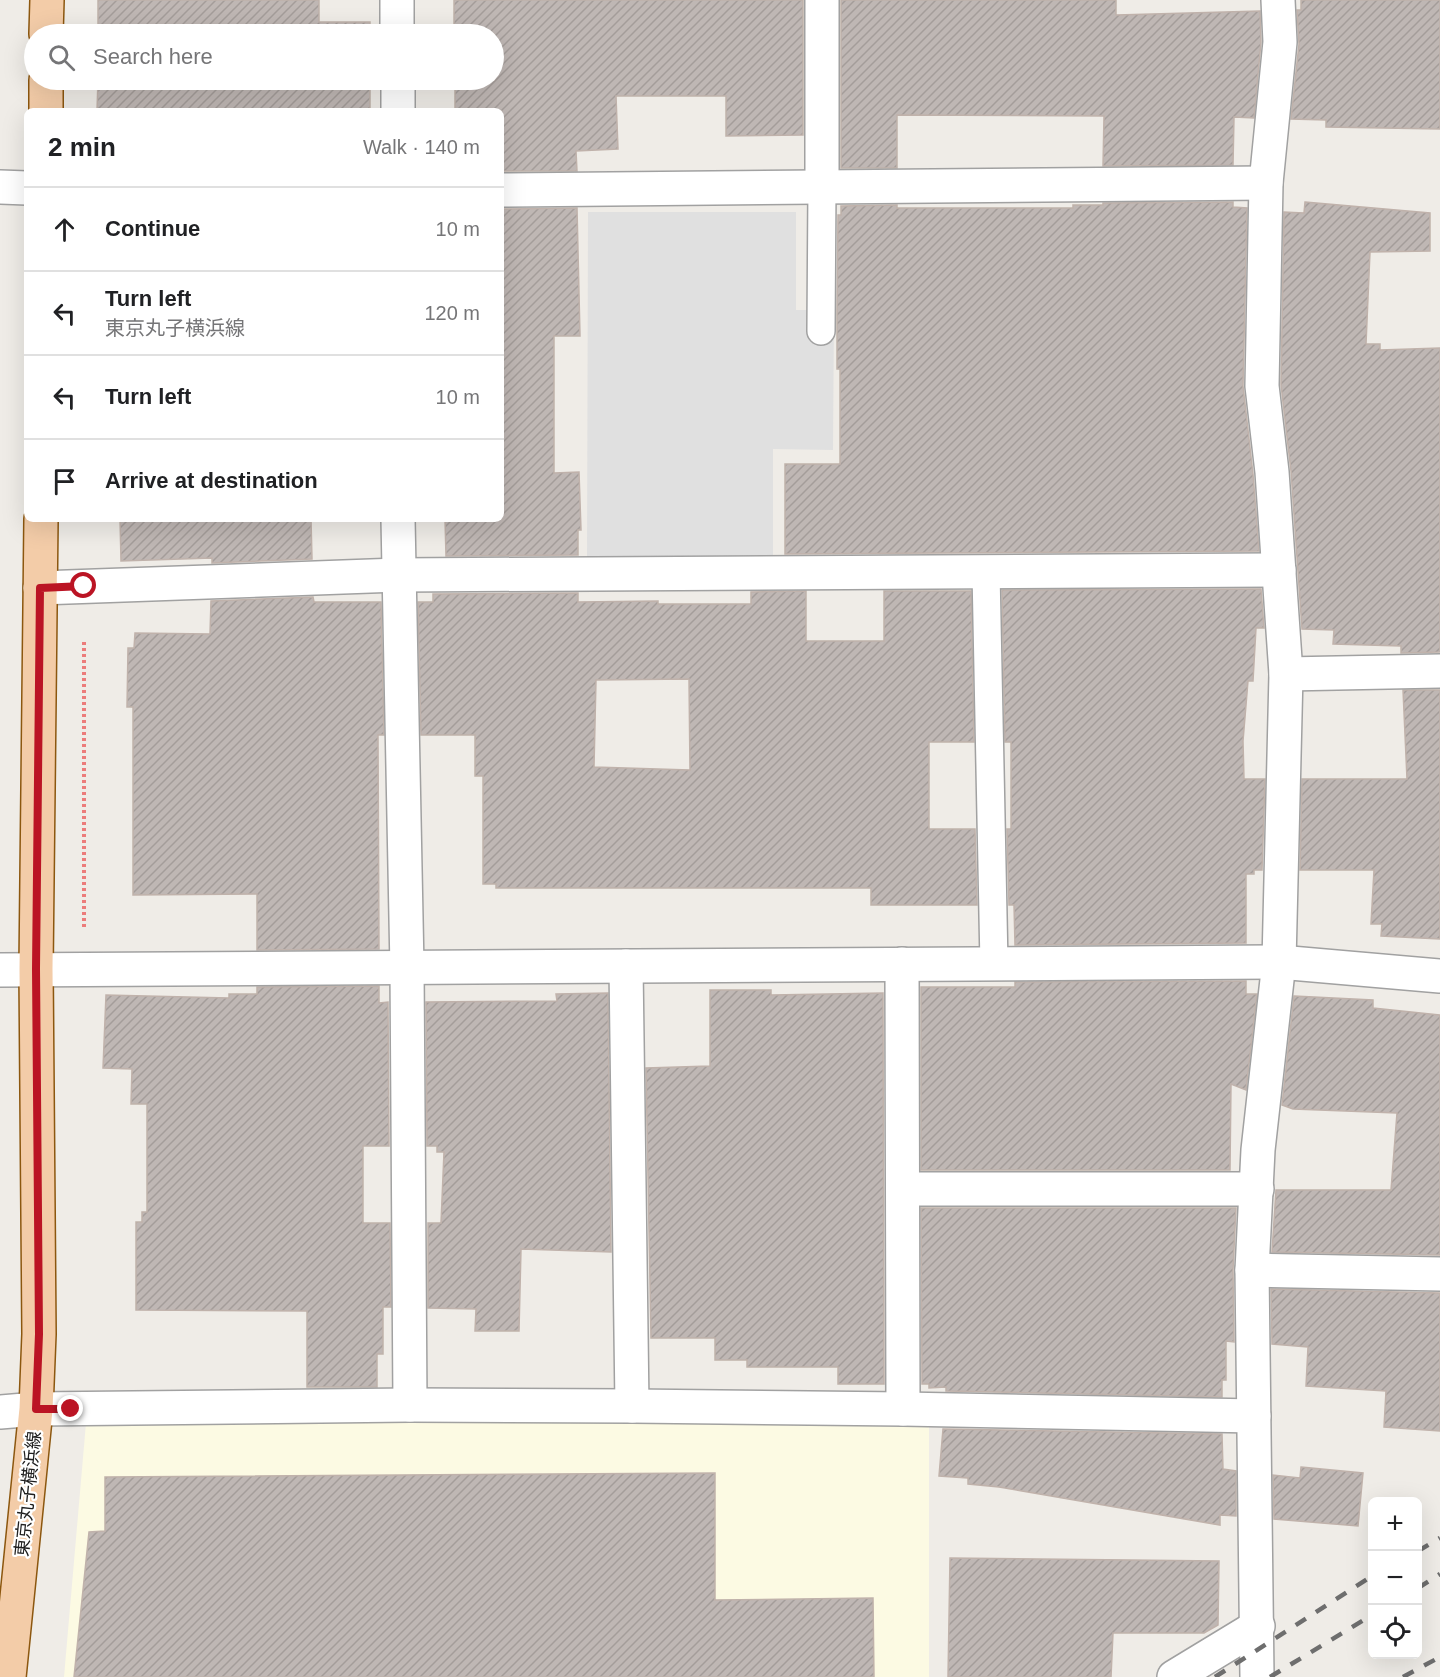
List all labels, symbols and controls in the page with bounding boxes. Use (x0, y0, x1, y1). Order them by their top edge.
search box (24, 24, 504, 90)
icon: search (45, 41, 78, 74)
text: Search here (93, 44, 213, 69)
text: 2 min (48, 132, 116, 162)
text: Walk · 140 m (363, 136, 480, 158)
icon: ahead (48, 213, 81, 246)
text: Continue (105, 216, 200, 241)
text: 10 m (436, 218, 480, 240)
text: Turn left (105, 286, 191, 311)
icon: left (48, 297, 81, 330)
text: 120 m (424, 302, 480, 324)
text: 東京丸子横浜線 (105, 317, 245, 339)
icon: left (48, 381, 81, 414)
text: Turn left (105, 384, 191, 409)
text: 10 m (436, 386, 480, 408)
icon: arrive (48, 465, 81, 498)
text: Arrive at destination (105, 468, 318, 493)
route start (70, 572, 96, 598)
route end (57, 1395, 83, 1421)
street label: 東京丸子横浜線 (11, 1430, 45, 1558)
map controls (1368, 1497, 1422, 1659)
button: + (1368, 1497, 1422, 1551)
button: − (1368, 1551, 1422, 1605)
button: locate (1368, 1605, 1422, 1659)

